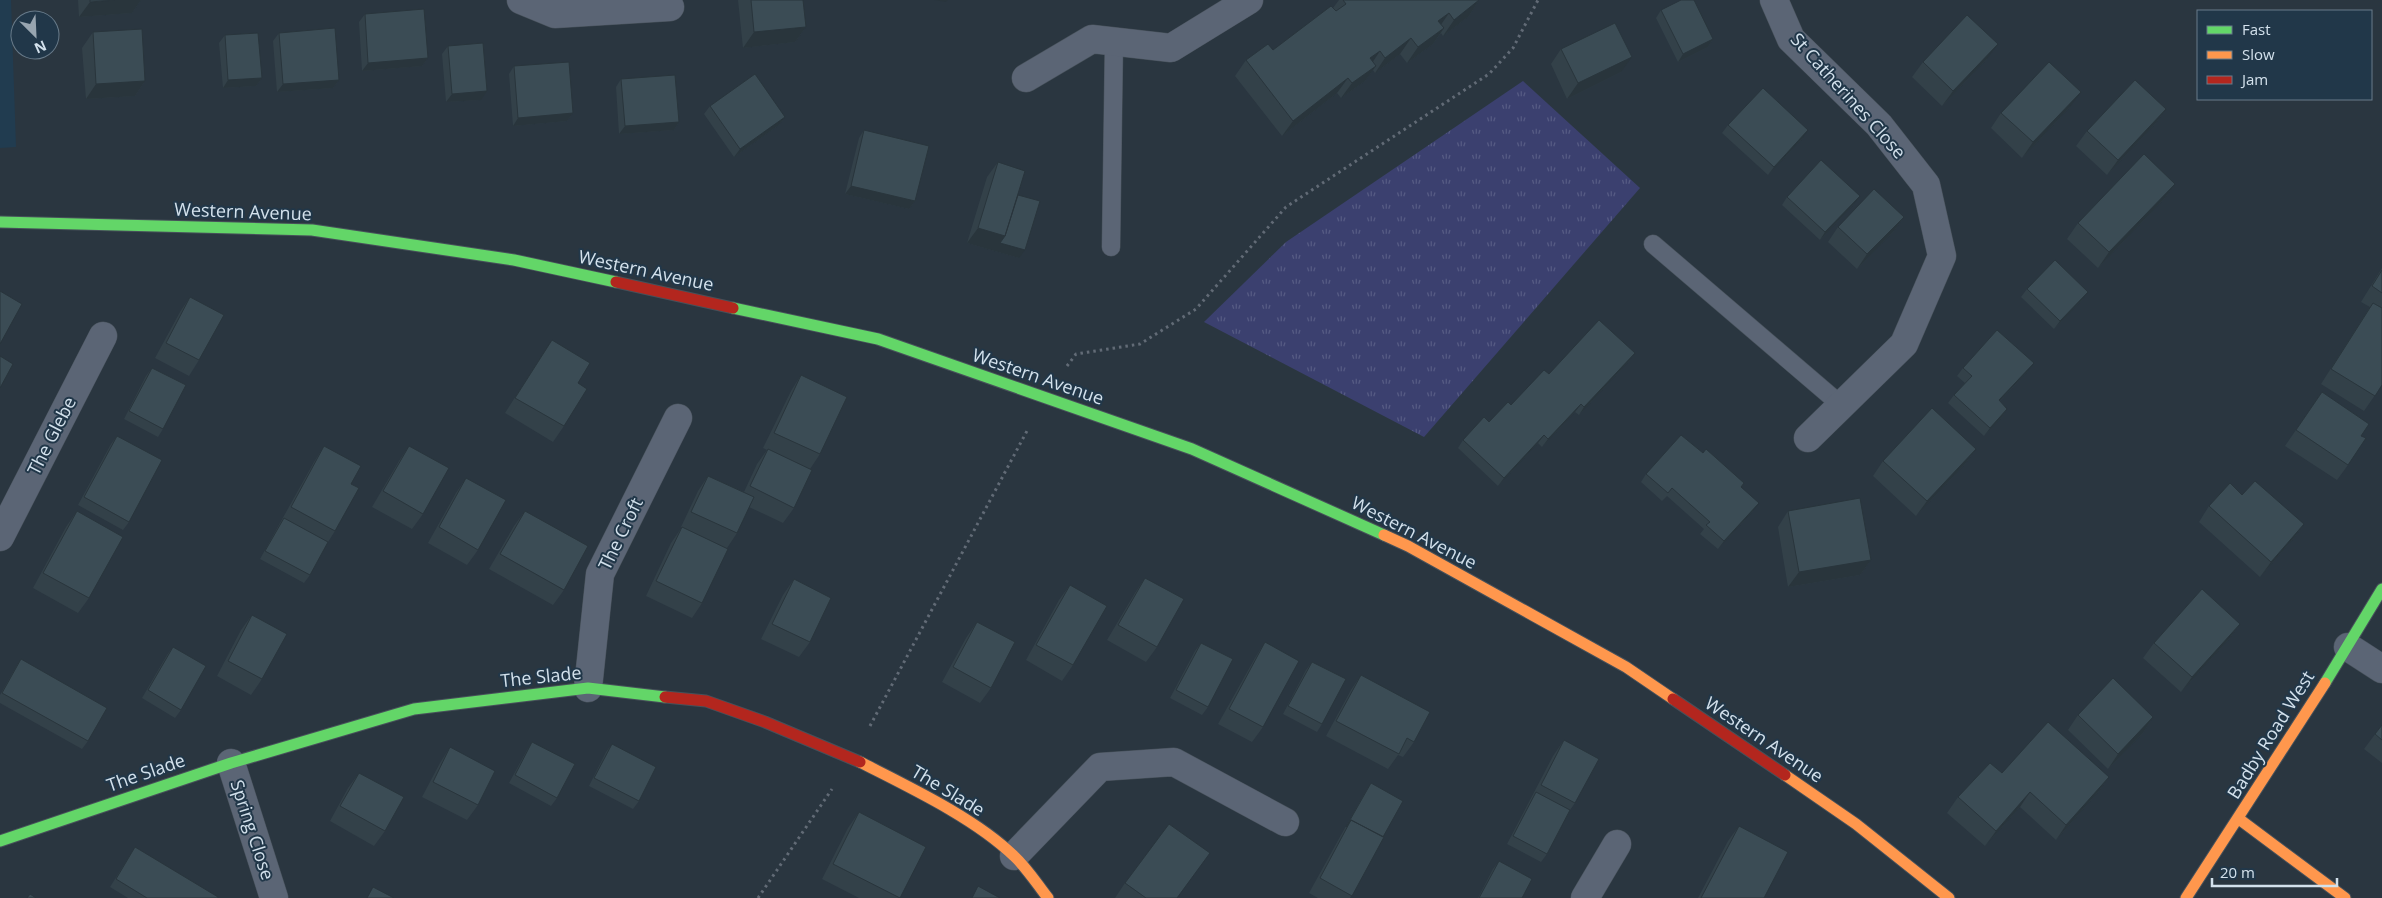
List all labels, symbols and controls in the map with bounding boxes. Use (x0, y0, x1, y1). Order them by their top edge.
north arrow (10, 10, 60, 60)
legend (2197, 10, 2372, 100)
text: Fast (2242, 19, 2271, 39)
street label: St Catherines Close (1786, 27, 1912, 163)
text: N (31, 36, 50, 58)
text: Slow (2242, 44, 2275, 64)
text: Jam (2240, 69, 2268, 89)
street label: Western Avenue (174, 197, 312, 225)
street label: Western Avenue (576, 244, 716, 296)
street label: Western Avenue (969, 342, 1107, 410)
street label: The Glebe (21, 392, 81, 479)
street label: Western Avenue (1348, 490, 1481, 574)
street label: The Croft (592, 493, 648, 574)
street label: The Slade (499, 660, 583, 692)
street label: Badby Road West (2221, 666, 2319, 803)
street label: Western Avenue (1701, 691, 1828, 788)
street label: The Slade (103, 747, 188, 797)
street label: The Slade (907, 759, 990, 821)
street label: Spring Close (226, 777, 280, 883)
scale bar (2212, 856, 2337, 888)
text: 20 m (2220, 862, 2255, 882)

